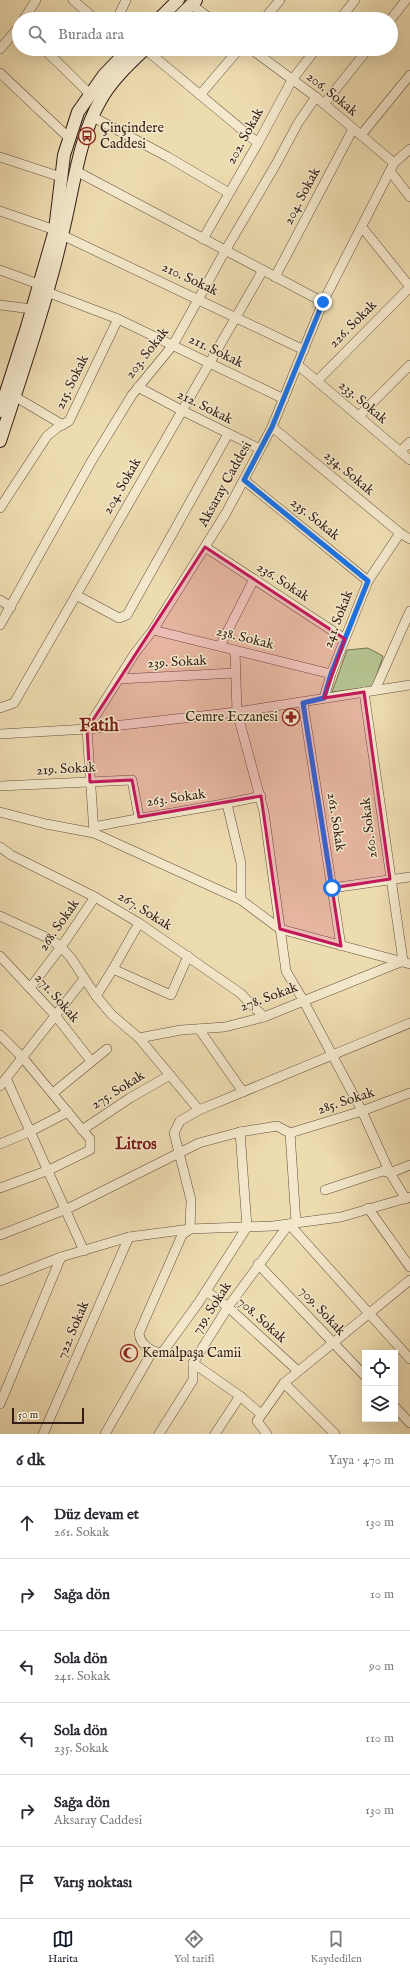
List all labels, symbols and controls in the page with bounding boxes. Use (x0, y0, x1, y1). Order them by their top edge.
search box (12, 12, 398, 56)
icon: search (26, 23, 48, 45)
text: Burada ara (58, 25, 124, 44)
street label: 206. Sokak (303, 68, 362, 121)
street label: 202. Sokak (222, 104, 268, 167)
place label: Çinçindere Caddesi (100, 119, 164, 153)
bus stop icon: Çinçindere Caddesi (77, 126, 97, 146)
street label: 204. Sokak (279, 164, 325, 228)
street label: 210. Sokak (159, 258, 222, 300)
route end (314, 293, 332, 311)
street label: 226. Sokak (325, 296, 381, 352)
street label: 203. Sokak (121, 323, 173, 382)
street label: 211. Sokak (186, 330, 247, 372)
street label: 215. Sokak (51, 351, 93, 412)
street label: 233. Sokak (335, 376, 392, 428)
street label: 212. Sokak (174, 385, 236, 429)
street label: Aksaray Caddesi (194, 438, 256, 531)
street label: 234. Sokak (320, 447, 378, 500)
street label: 204. Sokak (99, 454, 146, 518)
street label: 235. Sokak (287, 494, 344, 545)
street label: 236. Sokak (253, 558, 313, 606)
street label: 241. Sokak (319, 587, 357, 650)
street label: 238. Sokak (214, 622, 276, 654)
street label: 239. Sokak (147, 651, 208, 673)
pharmacy icon: Cemre Eczanesi (281, 707, 301, 727)
place label: Cemre Eczanesi (185, 708, 278, 726)
district label: Fatih (79, 715, 119, 738)
street label: 219. Sokak (36, 758, 97, 780)
street label: 263. Sokak (145, 785, 207, 811)
street label: 261. Sokak (322, 791, 350, 853)
street label: 260. Sokak (356, 796, 382, 859)
route start (323, 879, 341, 897)
street label: 267. Sokak (114, 887, 176, 935)
street label: 268. Sokak (35, 895, 84, 955)
street label: 271. Sokak (31, 969, 84, 1027)
street label: 278. Sokak (238, 978, 301, 1016)
street label: 275. Sokak (88, 1066, 149, 1113)
street label: 285. Sokak (315, 1083, 377, 1119)
district label: Litros (115, 1135, 157, 1155)
street label: 719. Sokak (188, 1278, 236, 1338)
street label: 709. Sokak (295, 1282, 350, 1340)
street label: 708. Sokak (233, 1293, 291, 1347)
street label: 722. Sokak (53, 1298, 93, 1362)
mosque icon: Kemalpaşa Camii (119, 1343, 139, 1363)
place label: Kemalpaşa Camii (142, 1344, 242, 1362)
map controls (362, 1350, 398, 1422)
button: locate (362, 1350, 398, 1386)
button: layers (362, 1386, 398, 1422)
scale bar (12, 1406, 84, 1425)
text: 50 m (18, 1408, 38, 1422)
text: 6 dk (16, 1450, 45, 1471)
text: Yaya · 470 m (328, 1452, 394, 1469)
text: Düz devam et (54, 1505, 139, 1524)
icon: ahead (16, 1512, 38, 1534)
text: 130 m (365, 1514, 394, 1531)
text: 261. Sokak (54, 1524, 109, 1541)
icon: right (16, 1584, 38, 1606)
text: Sağa dön (54, 1585, 110, 1604)
text: 10 m (370, 1586, 394, 1603)
text: Sola dön (54, 1649, 108, 1668)
icon: left (16, 1656, 38, 1678)
text: 90 m (369, 1658, 394, 1675)
text: 241. Sokak (54, 1668, 110, 1685)
text: Sola dön (54, 1721, 108, 1740)
icon: left (16, 1728, 38, 1750)
text: 110 m (365, 1730, 394, 1747)
text: 235. Sokak (54, 1740, 108, 1757)
text: Sağa dön (54, 1793, 110, 1812)
icon: right (16, 1800, 38, 1822)
text: 130 m (365, 1802, 394, 1819)
text: Aksaray Caddesi (54, 1812, 142, 1829)
icon: arrive (16, 1872, 38, 1894)
text: Varış noktası (54, 1873, 132, 1892)
tab: Harita (48, 1928, 78, 1966)
tab: Yol tarifi (174, 1928, 214, 1966)
tab: Kaydedilen (311, 1928, 362, 1966)

